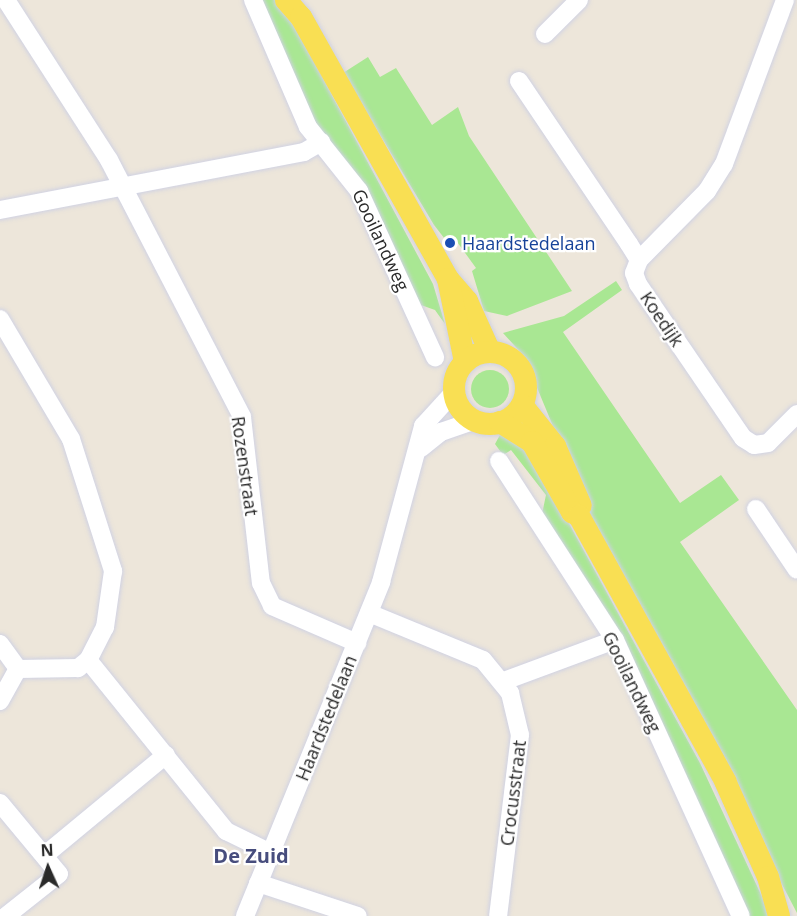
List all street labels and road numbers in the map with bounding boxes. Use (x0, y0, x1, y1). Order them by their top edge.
street label: Gooilandweg (348, 186, 414, 294)
street label: Koedijk (636, 287, 688, 351)
street label: Rozenstraat (227, 415, 263, 517)
street label: Gooilandweg (598, 628, 666, 736)
street label: Haardstedelaan (291, 652, 361, 784)
street label: Crocusstraat (496, 739, 530, 847)

